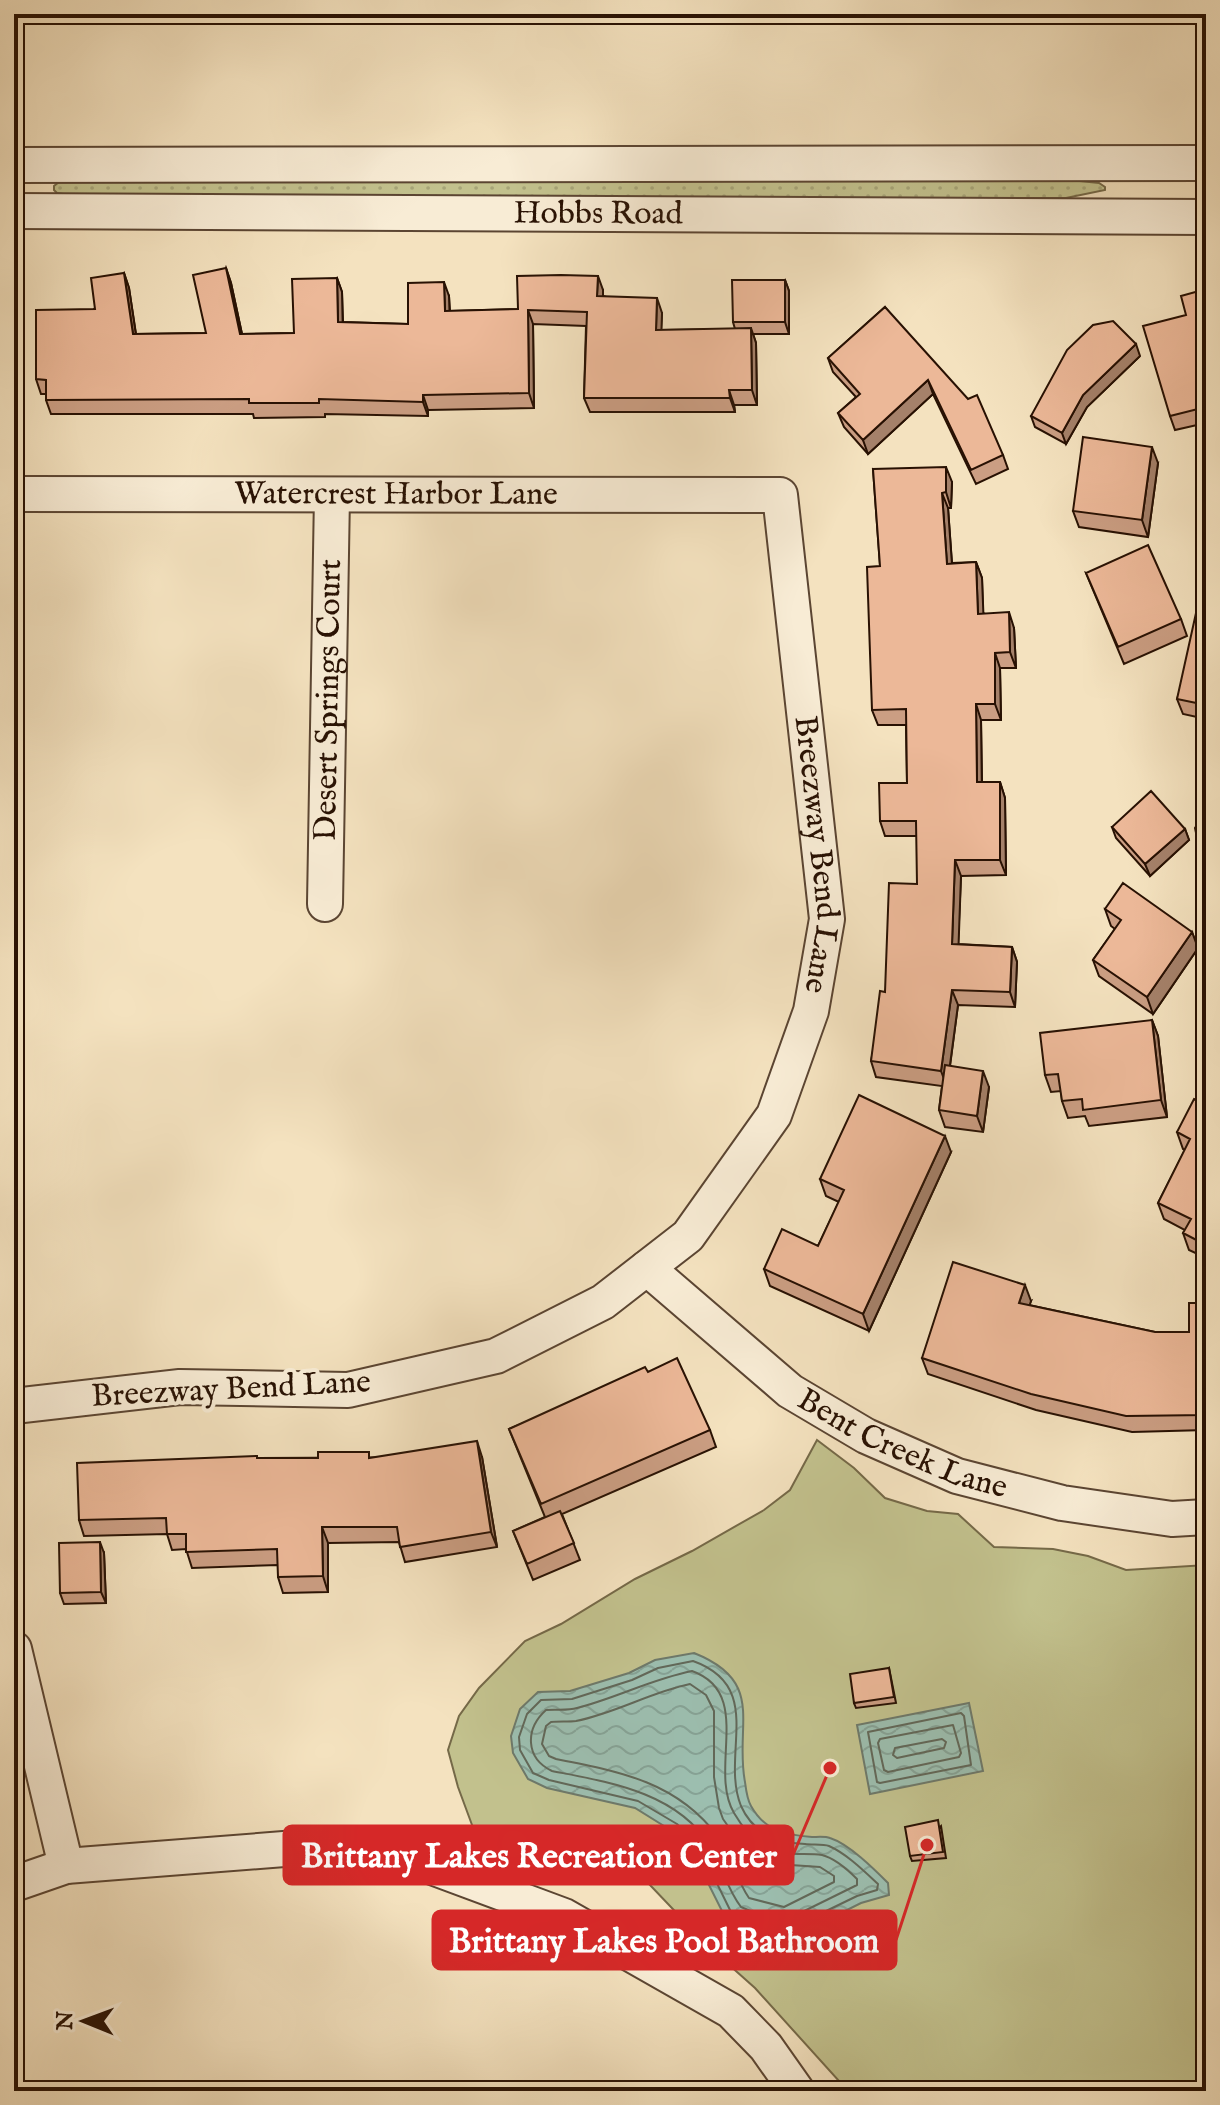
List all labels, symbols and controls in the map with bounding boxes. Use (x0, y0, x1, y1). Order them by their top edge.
street label: Hobbs Road (513, 193, 684, 235)
street label: Watercrest Harbor Lane (234, 474, 558, 515)
street label: Desert Springs Court (306, 559, 351, 841)
street label: Breezway Bend Lane (784, 714, 847, 997)
street label: Breezway Bend Lane (90, 1362, 372, 1418)
street label: Bent Creek Lane (790, 1379, 1012, 1509)
callout: Brittany Lakes Recreation Center (284, 1826, 793, 1884)
text: Brittany Lakes Recreation Center (301, 1836, 778, 1879)
callout: Brittany Lakes Pool Bathroom (433, 1911, 896, 1969)
text: Brittany Lakes Pool Bathroom (449, 1921, 879, 1964)
north arrow (44, 1981, 124, 2061)
text: N (52, 2011, 80, 2031)

